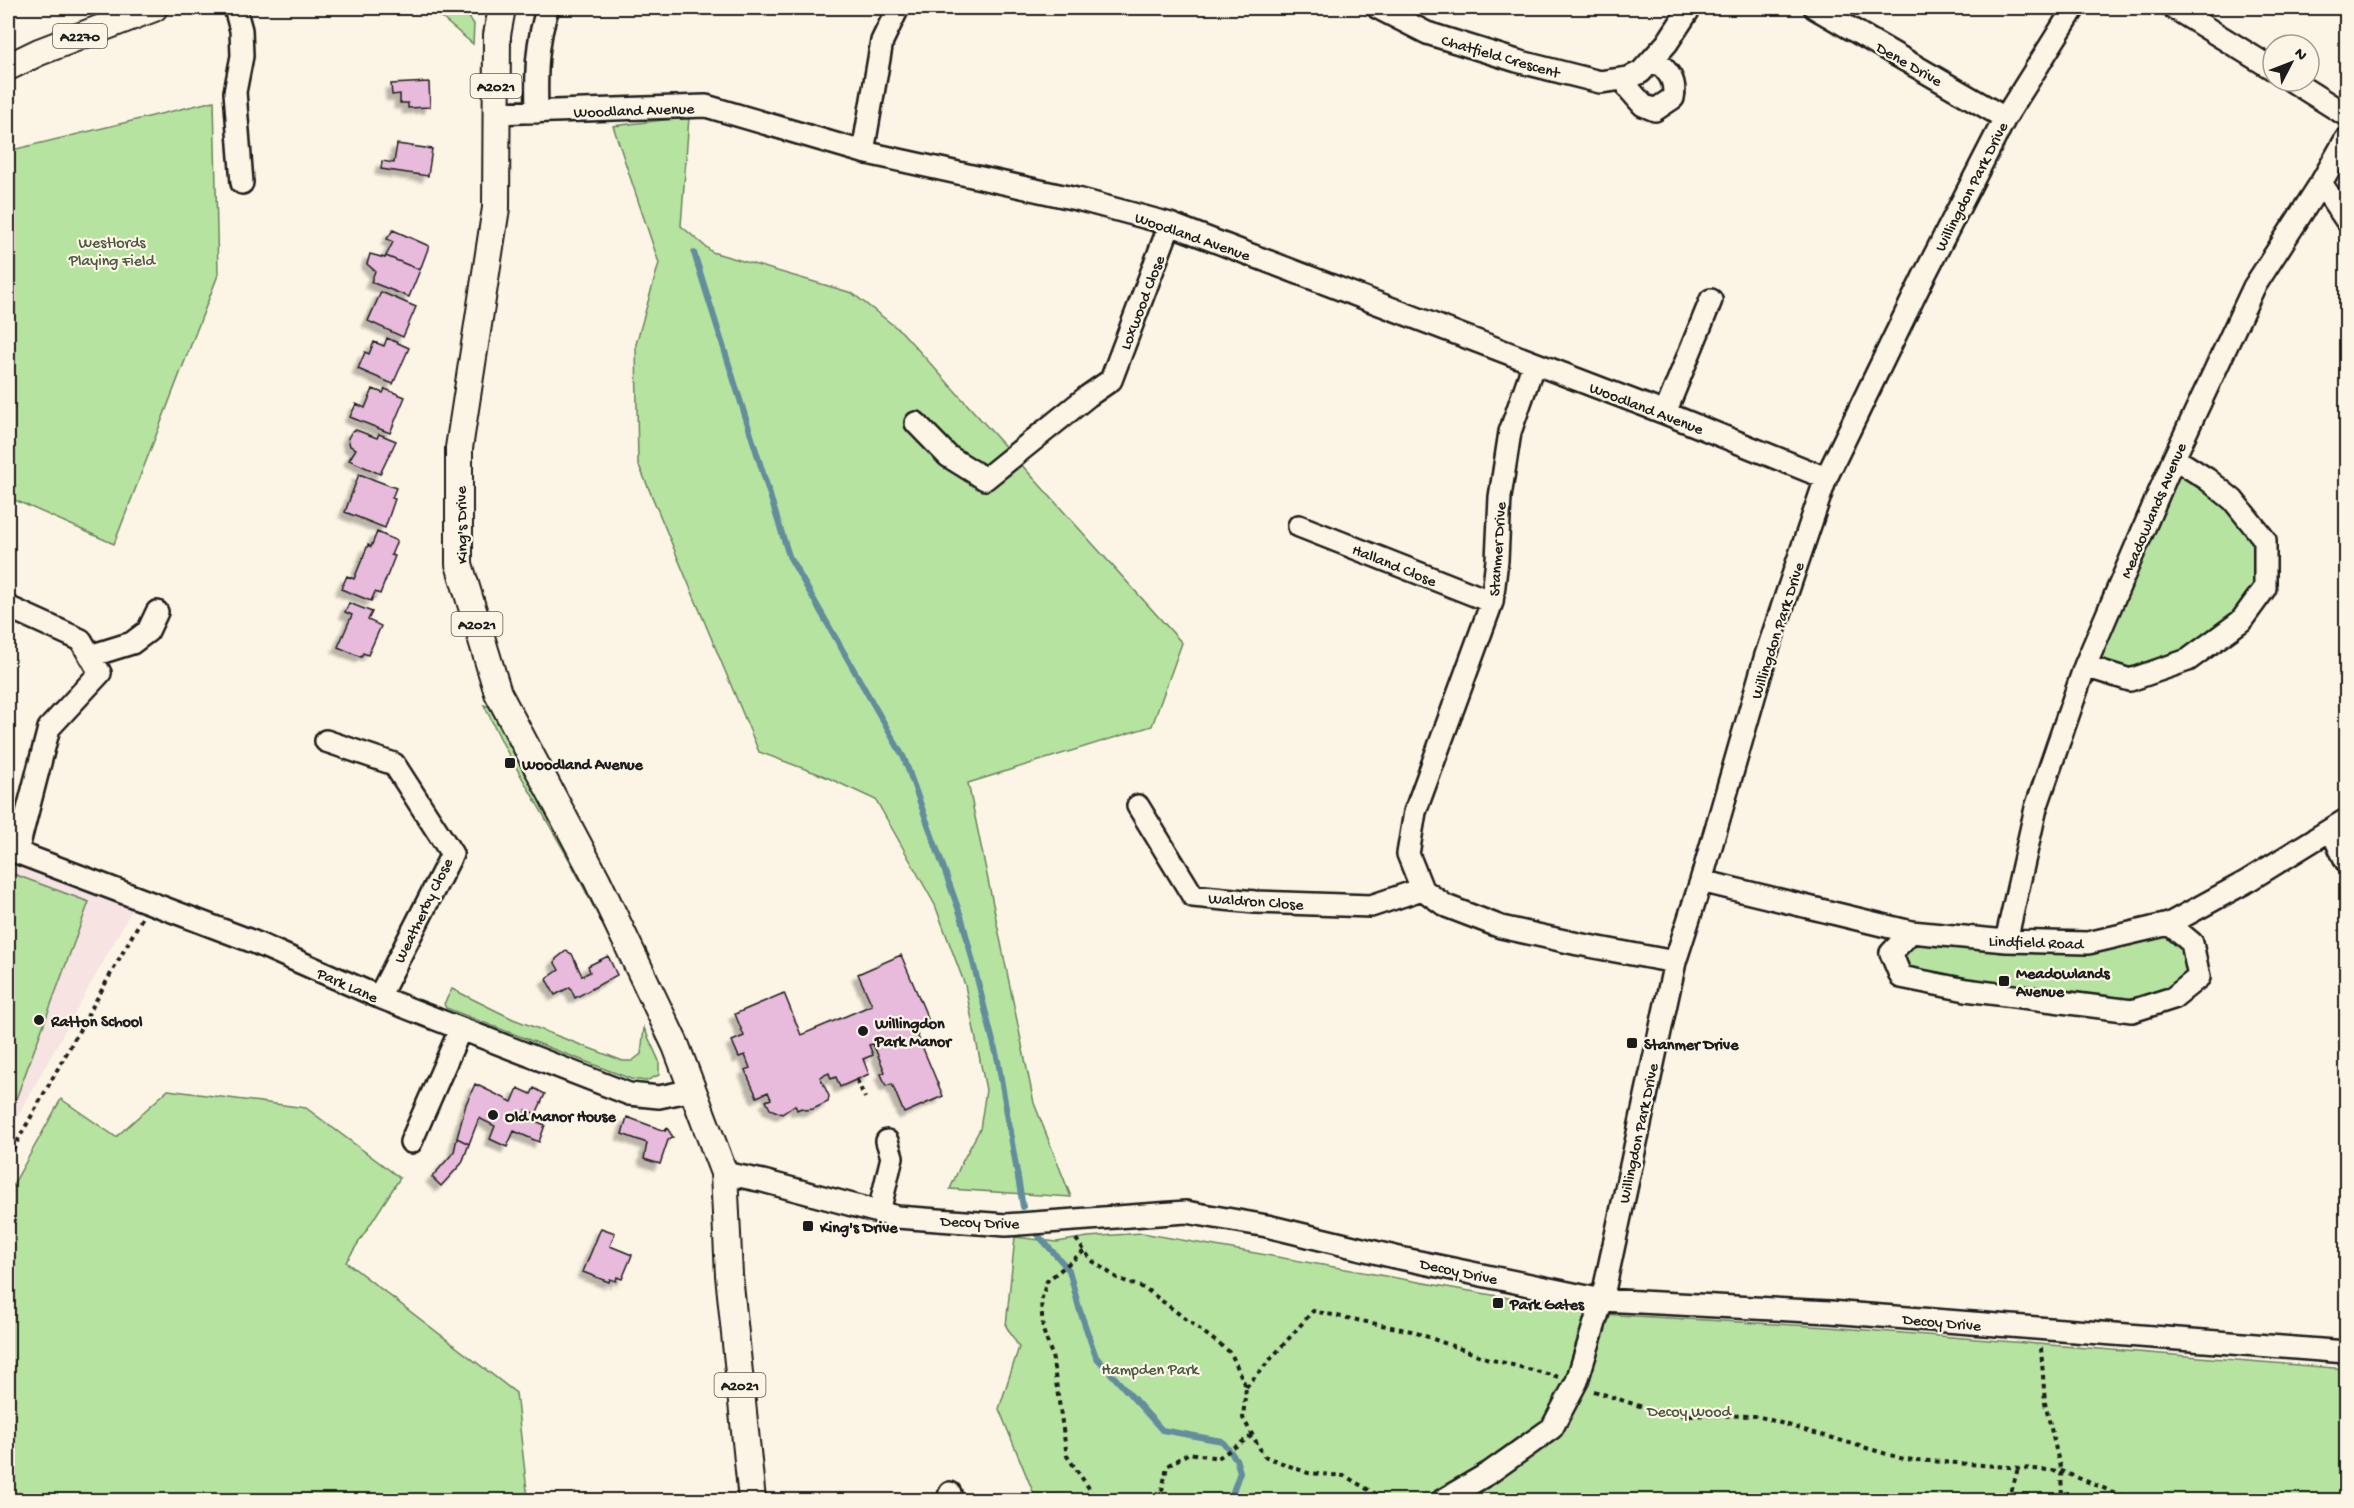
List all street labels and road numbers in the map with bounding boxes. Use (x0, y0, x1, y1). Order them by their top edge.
road number: A2270 (53, 24, 107, 48)
street label: Chatfield Crescent (1439, 32, 1563, 85)
street label: Dene Drive (1871, 39, 1945, 93)
road number: A2021 (470, 74, 522, 98)
street label: Woodland Avenue (573, 101, 696, 124)
street label: Willingdon Park Drive (1932, 119, 2014, 255)
street label: Woodland Avenue (1132, 210, 1253, 267)
street label: Loxwood Close (1118, 253, 1171, 353)
street label: Woodland Avenue (1586, 380, 1706, 441)
street label: Meadowlands Avenue (2118, 440, 2193, 582)
street label: King's Drive (453, 485, 474, 564)
street label: Stanmer Drive (1487, 501, 1512, 597)
street label: Halland Close (1349, 542, 1439, 593)
street label: Willingdon Park Drive (1748, 560, 1811, 702)
road number: A2021 (452, 612, 502, 636)
street label: Weatherby Close (392, 855, 459, 967)
street label: Waldron Close (1208, 891, 1305, 916)
street label: Lindfield Road (1988, 933, 2085, 956)
street label: Park Lane (312, 965, 381, 1009)
street label: Willingdon Park Drive (1616, 1061, 1665, 1205)
street label: Decoy Drive (939, 1214, 1020, 1235)
street label: Decoy Drive (1417, 1256, 1500, 1291)
street label: Decoy Drive (1901, 1311, 1983, 1337)
road number: A2021 (714, 1373, 766, 1397)

